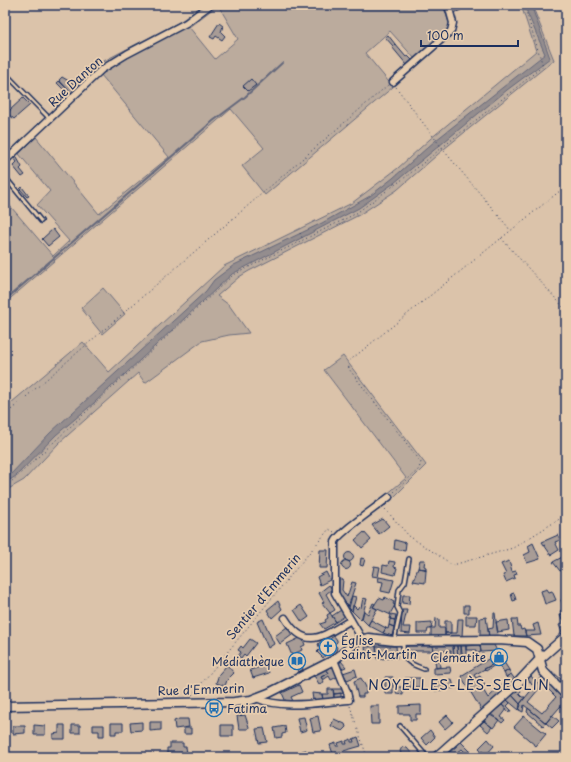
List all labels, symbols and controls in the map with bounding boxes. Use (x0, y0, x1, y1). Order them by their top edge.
scale bar (421, 22, 518, 48)
text: 100 m (427, 26, 464, 44)
street label: Rue Danton (44, 52, 106, 110)
street label: Sentier d'Emmerin (222, 549, 304, 643)
place label: Église Saint-Martin (341, 631, 417, 663)
church icon: Église Saint-Martin (318, 637, 338, 657)
shop icon: Clématite (489, 647, 509, 667)
place label: Clématite (430, 648, 486, 666)
library icon: Médiathèque (287, 651, 307, 671)
place label: Médiathèque (212, 652, 284, 670)
district label: NOYELLES-LÈS-SECLIN (368, 674, 550, 695)
street label: Rue d'Emmerin (157, 678, 245, 700)
bus stop icon: Fatima (204, 698, 224, 718)
place label: Fatima (227, 699, 268, 717)

